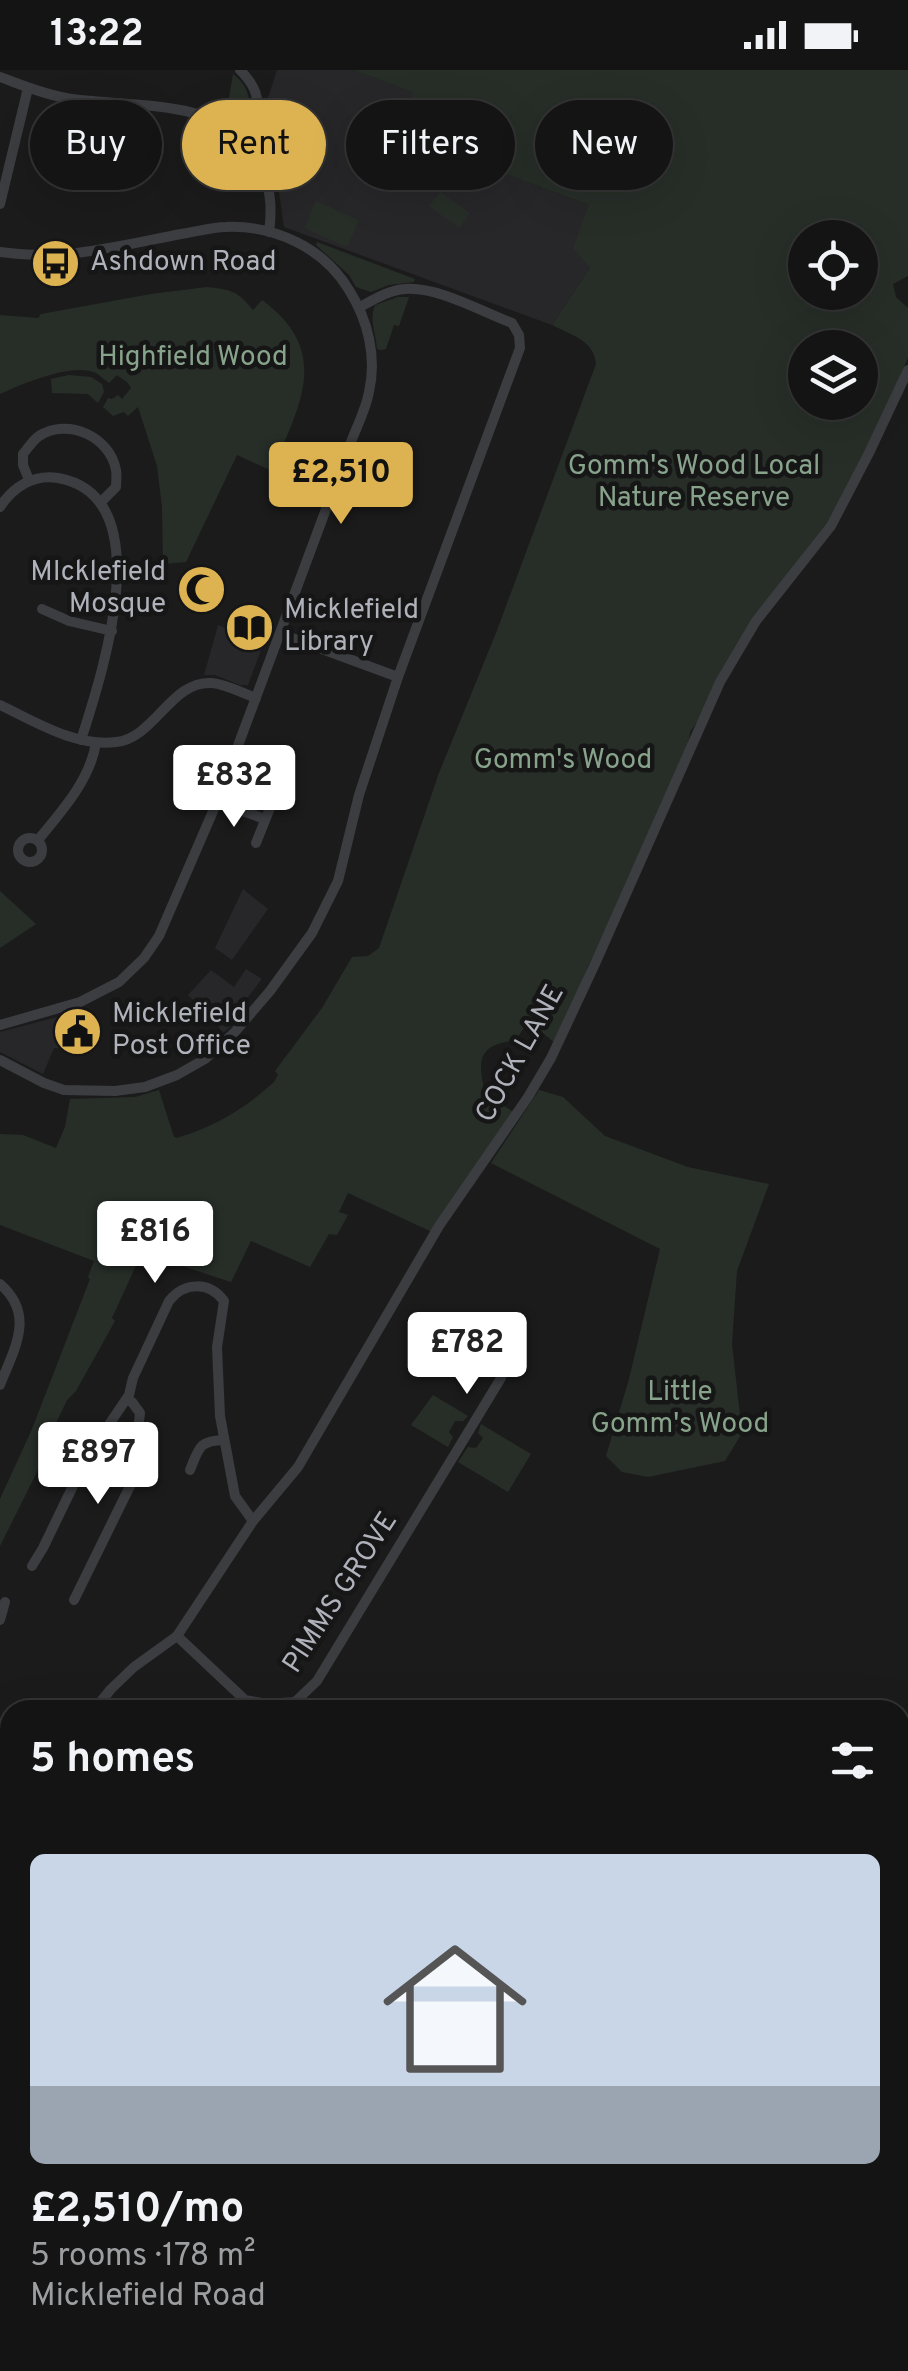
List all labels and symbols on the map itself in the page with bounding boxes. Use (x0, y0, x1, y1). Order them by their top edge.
bus stop icon: Ashdown Road (29, 237, 81, 289)
place label: Ashdown Road (90, 245, 276, 281)
park label: Highfield Wood (98, 340, 288, 376)
pin: £2,510 (260, 442, 422, 527)
park label: Gomm's Wood Local Nature Reserve (568, 449, 820, 517)
place label: MIcklefield Mosque (30, 555, 166, 623)
mosque icon: MIcklefield Mosque (175, 563, 227, 615)
place label: Micklefield Library (284, 593, 419, 661)
library icon: Micklefield Library (223, 601, 275, 653)
park label: Gomm's Wood (474, 743, 652, 779)
pin: £832 (175, 745, 293, 830)
street label: COCK LANE (468, 979, 574, 1129)
place label: Micklefield Post Office (112, 997, 251, 1065)
public building icon: Micklefield Post Office (51, 1005, 103, 1057)
pin: £816 (96, 1201, 214, 1286)
pin: £782 (408, 1312, 526, 1397)
park label: Little Gomm's Wood (591, 1375, 769, 1443)
pin: £897 (39, 1422, 157, 1507)
street label: PIMMS GROVE (275, 1506, 407, 1680)

